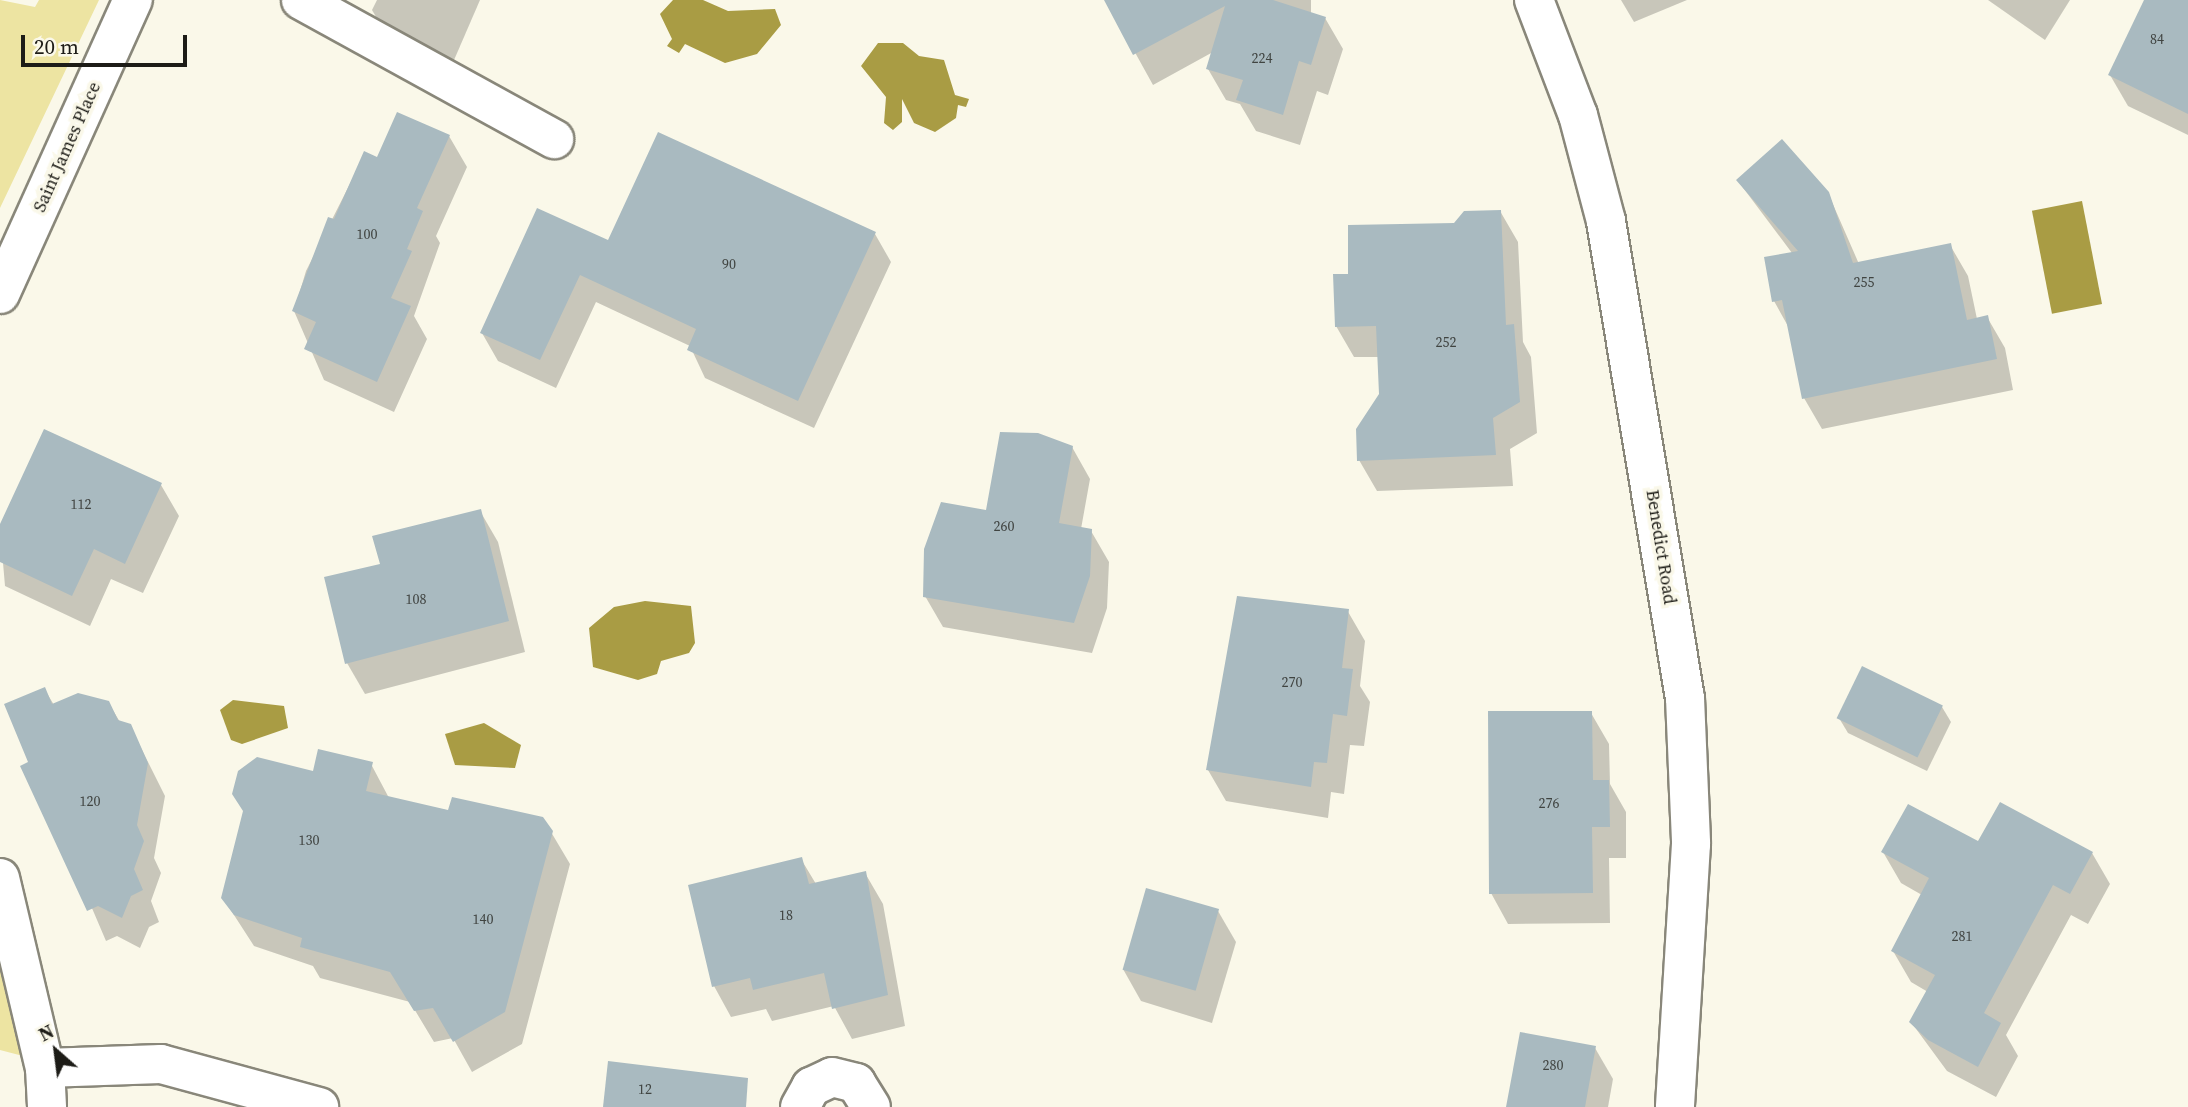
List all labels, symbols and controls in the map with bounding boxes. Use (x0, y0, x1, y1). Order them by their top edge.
scale bar (24, 21, 191, 65)
house number: 84 (2150, 31, 2164, 47)
text: 20 m (34, 32, 79, 61)
house number: 224 (1252, 50, 1272, 66)
street label: Saint James Place (29, 79, 105, 215)
house number: 100 (357, 226, 377, 242)
house number: 90 (722, 256, 736, 272)
house number: 255 (1854, 274, 1874, 290)
house number: 252 (1436, 334, 1456, 350)
street label: Benedict Road (1641, 488, 1681, 606)
house number: 112 (71, 496, 91, 512)
house number: 260 (994, 518, 1014, 534)
house number: 108 (406, 591, 426, 607)
house number: 270 (1282, 674, 1302, 690)
house number: 120 (80, 793, 100, 809)
house number: 276 (1539, 795, 1559, 811)
house number: 130 (299, 832, 319, 848)
house number: 18 (779, 907, 793, 923)
house number: 140 (473, 911, 493, 927)
house number: 281 (1952, 928, 1972, 944)
north arrow (21, 1016, 91, 1086)
text: N (34, 1018, 58, 1047)
house number: 280 (1543, 1057, 1563, 1073)
house number: 12 (638, 1081, 652, 1097)

